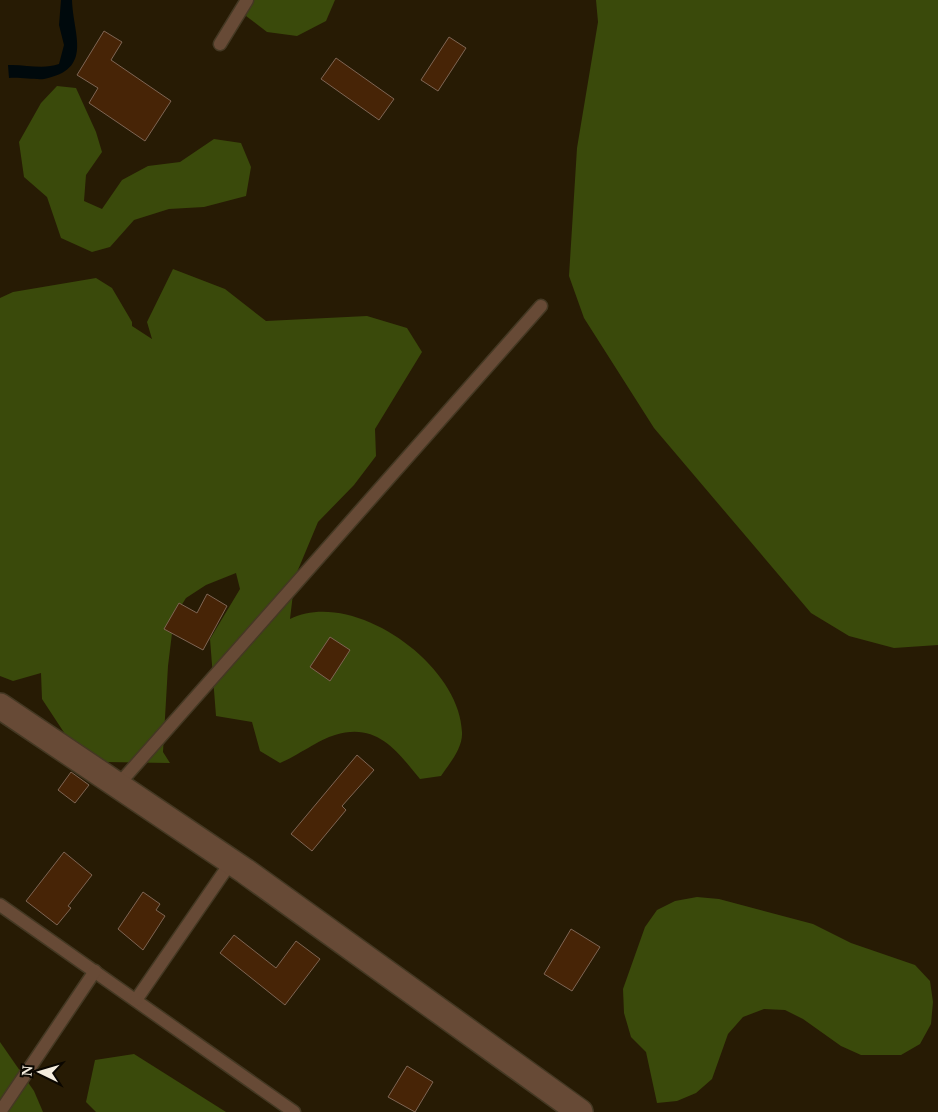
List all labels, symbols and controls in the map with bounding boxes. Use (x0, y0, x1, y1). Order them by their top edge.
north arrow (15, 1047, 65, 1097)
text: N (17, 1064, 37, 1077)

